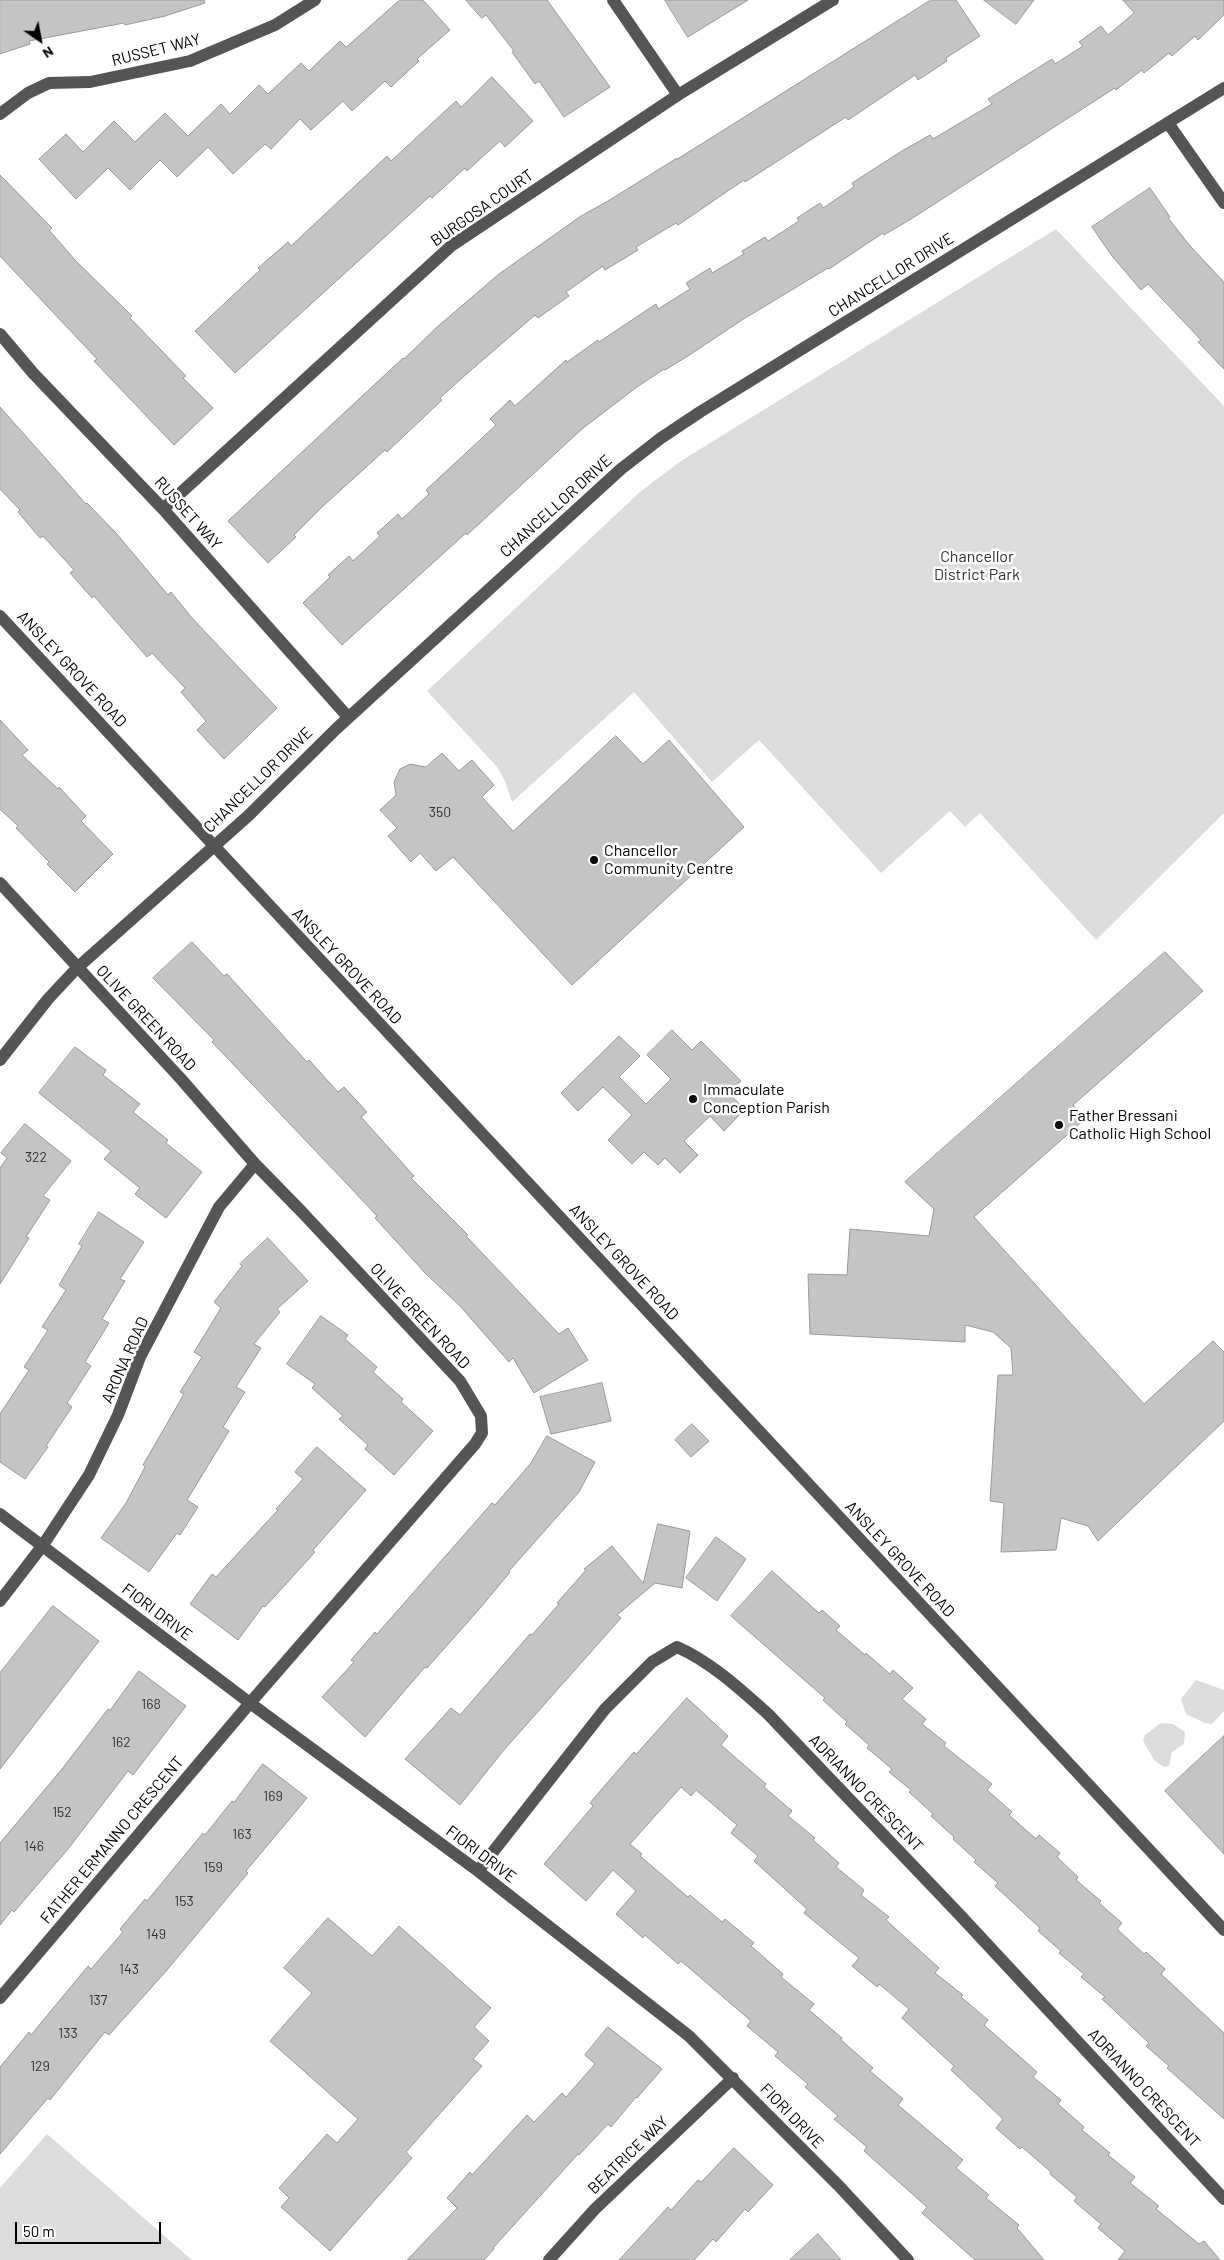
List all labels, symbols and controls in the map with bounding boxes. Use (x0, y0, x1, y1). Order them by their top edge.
north arrow (15, 15, 65, 65)
street label: RUSSET WAY (110, 30, 202, 70)
text: N (40, 43, 57, 63)
street label: BURGOSA COURT (427, 165, 537, 251)
street label: CHANCELLOR DRIVE (825, 229, 957, 321)
street label: CHANCELLOR DRIVE (496, 451, 616, 561)
street label: RUSSET WAY (150, 473, 226, 553)
park label: Chancellor District Park (934, 547, 1020, 585)
street label: ANSLEY GROVE ROAD (13, 607, 131, 731)
street label: CHANCELLOR DRIVE (200, 723, 316, 837)
house number: 350 (429, 804, 451, 820)
place label: Chancellor Community Centre (604, 841, 734, 879)
marker: Chancellor Community Centre (588, 854, 600, 866)
street label: ANSLEY GROVE ROAD (288, 904, 406, 1028)
street label: OLIVE GREEN ROAD (92, 961, 200, 1075)
place label: Immaculate Conception Parish (703, 1080, 830, 1118)
marker: Immaculate Conception Parish (687, 1093, 699, 1105)
place label: Father Bressani Catholic High School (1069, 1106, 1211, 1144)
marker: Father Bressani Catholic High School (1053, 1119, 1065, 1131)
house number: 322 (25, 1149, 47, 1165)
street label: ANSLEY GROVE ROAD (565, 1200, 683, 1324)
street label: OLIVE GREEN ROAD (366, 1259, 474, 1373)
street label: ARONA ROAD (97, 1314, 153, 1406)
street label: ANSLEY GROVE ROAD (841, 1497, 959, 1621)
street label: FIORI DRIVE (118, 1579, 196, 1645)
house number: 168 (141, 1696, 161, 1712)
street label: ADRIANNO CRESCENT (805, 1730, 927, 1856)
house number: 162 (111, 1734, 131, 1750)
street label: FATHER ERMANNO CRESCENT (36, 1753, 188, 1927)
house number: 169 (263, 1788, 283, 1804)
house number: 152 (52, 1804, 72, 1820)
street label: FIORI DRIVE (442, 1821, 520, 1887)
house number: 163 (232, 1826, 252, 1842)
house number: 146 (24, 1838, 44, 1854)
house number: 159 (203, 1859, 223, 1875)
house number: 153 (174, 1893, 194, 1909)
house number: 149 (146, 1926, 166, 1942)
house number: 143 (119, 1961, 139, 1977)
house number: 137 (89, 1992, 107, 2008)
house number: 133 (58, 2025, 78, 2041)
street label: ADRIANNO CRESCENT (1084, 2025, 1204, 2151)
house number: 129 (30, 2058, 50, 2074)
street label: FIORI DRIVE (756, 2079, 828, 2153)
street label: BEATRICE WAY (584, 2112, 672, 2198)
scale bar (18, 2212, 164, 2244)
text: 50 m (23, 2222, 55, 2240)

